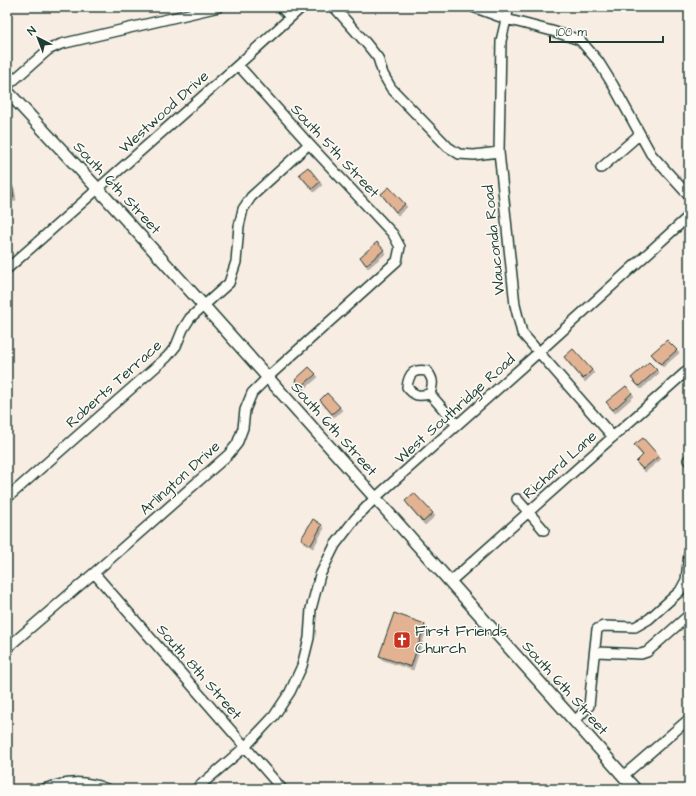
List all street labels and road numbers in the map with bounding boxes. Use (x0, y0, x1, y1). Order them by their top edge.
street label: Westwood Drive (114, 66, 214, 158)
street label: South 5th Street (286, 99, 384, 203)
street label: South 6th Street (68, 137, 166, 239)
street label: Wauconda Road (478, 184, 510, 296)
street label: Roberts Terrace (61, 335, 167, 433)
street label: West Southridge Road (390, 349, 521, 470)
street label: South 6th Street (286, 377, 382, 481)
street label: Richard Lane (518, 426, 602, 504)
street label: Arlington Drive (135, 436, 226, 521)
street label: South 8th Street (151, 620, 247, 724)
street label: South 6th Street (517, 636, 613, 740)

